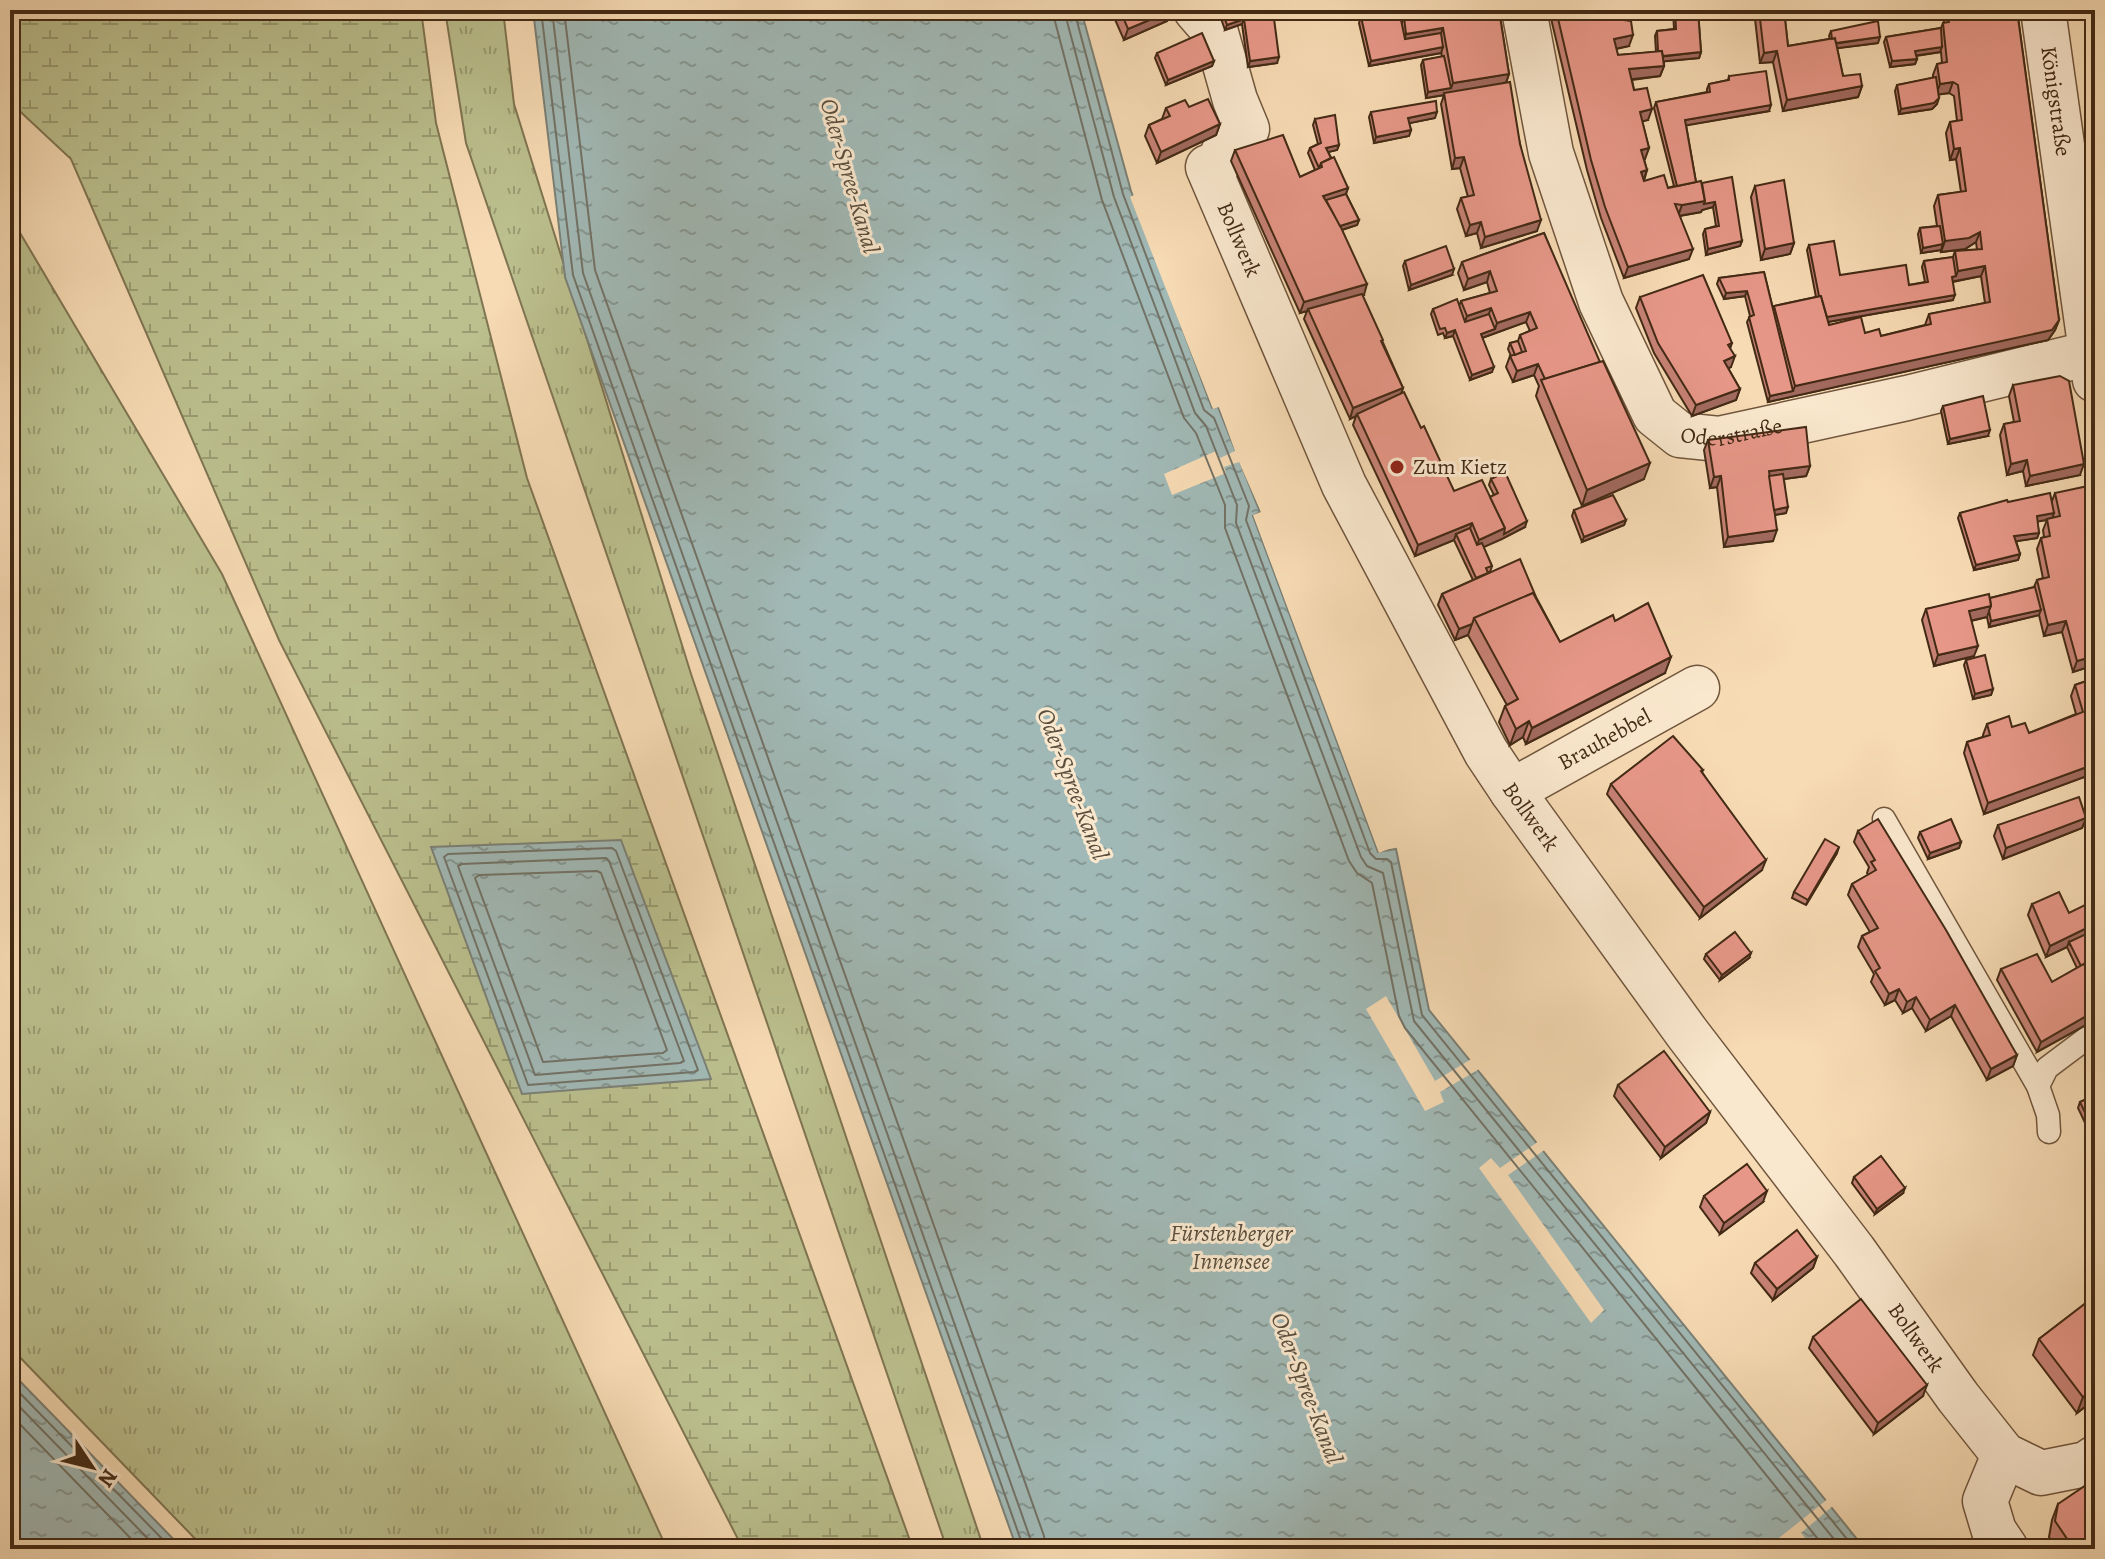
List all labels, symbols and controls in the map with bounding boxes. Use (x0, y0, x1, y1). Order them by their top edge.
street label: Königstraße (2033, 44, 2078, 158)
water label: Oder-Spree-Kanal (813, 95, 887, 257)
street label: Bollwerk (1210, 197, 1268, 282)
street label: Oderstraße (1679, 411, 1785, 454)
place label: Zum Kietz (1413, 452, 1507, 482)
marker: Zum Kietz (1388, 458, 1406, 476)
street label: Brauhebbel (1553, 701, 1657, 777)
water label: Oder-Spree-Kanal (1029, 704, 1117, 864)
street label: Bollwerk (1495, 776, 1566, 858)
water label: Fürstenberger Innensee (1170, 1217, 1293, 1277)
street label: Bollwerk (1881, 1297, 1951, 1379)
water label: Oder-Spree-Kanal (1263, 1308, 1351, 1468)
north arrow (52, 1427, 132, 1507)
text: N (91, 1463, 124, 1493)

